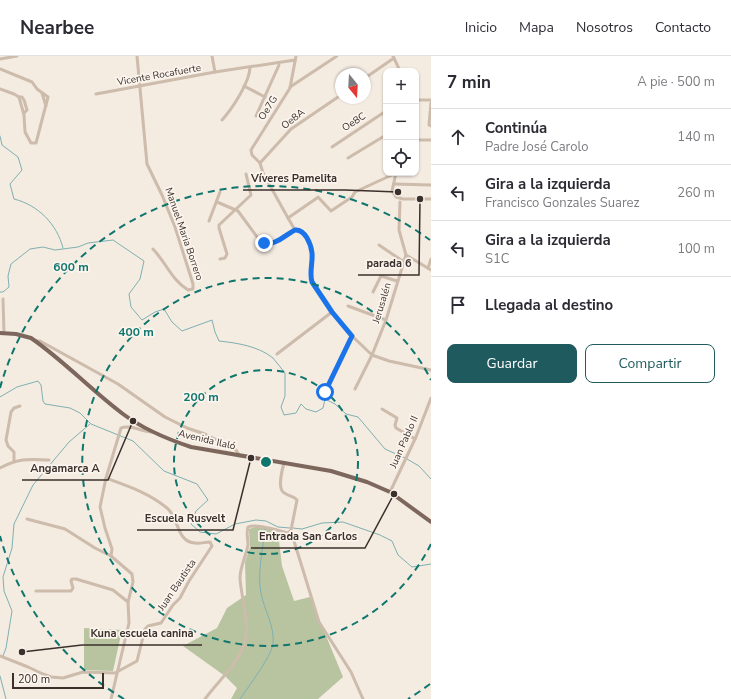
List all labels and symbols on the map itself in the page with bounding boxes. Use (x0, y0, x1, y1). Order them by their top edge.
street label: Vicente Rocafuerte (115, 61, 202, 89)
north arrow (335, 68, 371, 104)
street label: Oe7G (255, 93, 281, 123)
street label: Oe8A (278, 105, 308, 133)
street label: Oe8C (339, 109, 369, 135)
callout: Víveres Pamelita (243, 167, 345, 190)
text: Víveres Pamelita (250, 171, 337, 186)
street label: Manuel Maria Borrero (162, 186, 207, 283)
route end (255, 234, 273, 252)
callout: parada 6 (358, 252, 419, 275)
text: parada 6 (366, 256, 412, 271)
text: 600 m (53, 259, 89, 275)
street label: Jerusalén (369, 281, 395, 326)
text: 400 m (118, 324, 154, 340)
route start (316, 383, 334, 401)
text: 200 m (183, 389, 219, 405)
street label: Juan Pablo II (386, 414, 422, 471)
street label: Avenida Ilaló (177, 427, 237, 453)
centre of rings (259, 455, 273, 469)
callout: Angamarca A (22, 457, 108, 480)
text: Angamarca A (30, 461, 101, 476)
callout: Escuela Rusvelt (137, 507, 233, 530)
text: Escuela Rusvelt (145, 511, 226, 526)
callout: Entrada San Carlos (251, 525, 365, 548)
text: Entrada San Carlos (259, 529, 357, 544)
street label: Juan Bautista (154, 556, 199, 614)
callout: Kuna escuela canina (82, 622, 202, 645)
text: Kuna escuela canina (90, 626, 194, 641)
scale bar (12, 671, 104, 690)

